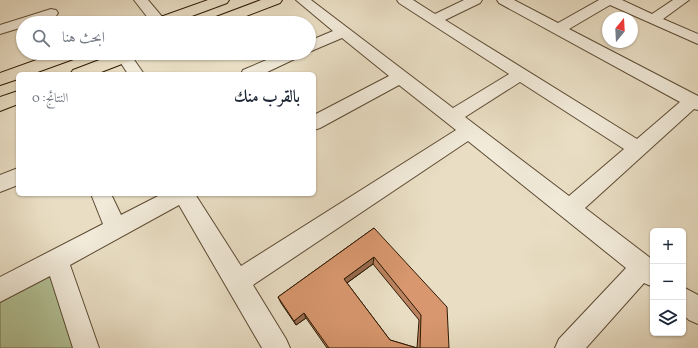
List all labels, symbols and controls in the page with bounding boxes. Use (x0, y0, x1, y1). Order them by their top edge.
north arrow (602, 12, 638, 48)
search box (16, 16, 316, 60)
icon: search (30, 27, 52, 49)
text: ابحث هنا (62, 28, 105, 49)
text: بالقرب منك (234, 86, 300, 109)
text: النتائج: 0 (32, 90, 68, 108)
map controls (650, 228, 686, 336)
button: + (650, 228, 686, 264)
button: − (650, 264, 686, 300)
button: layers (650, 300, 686, 336)

